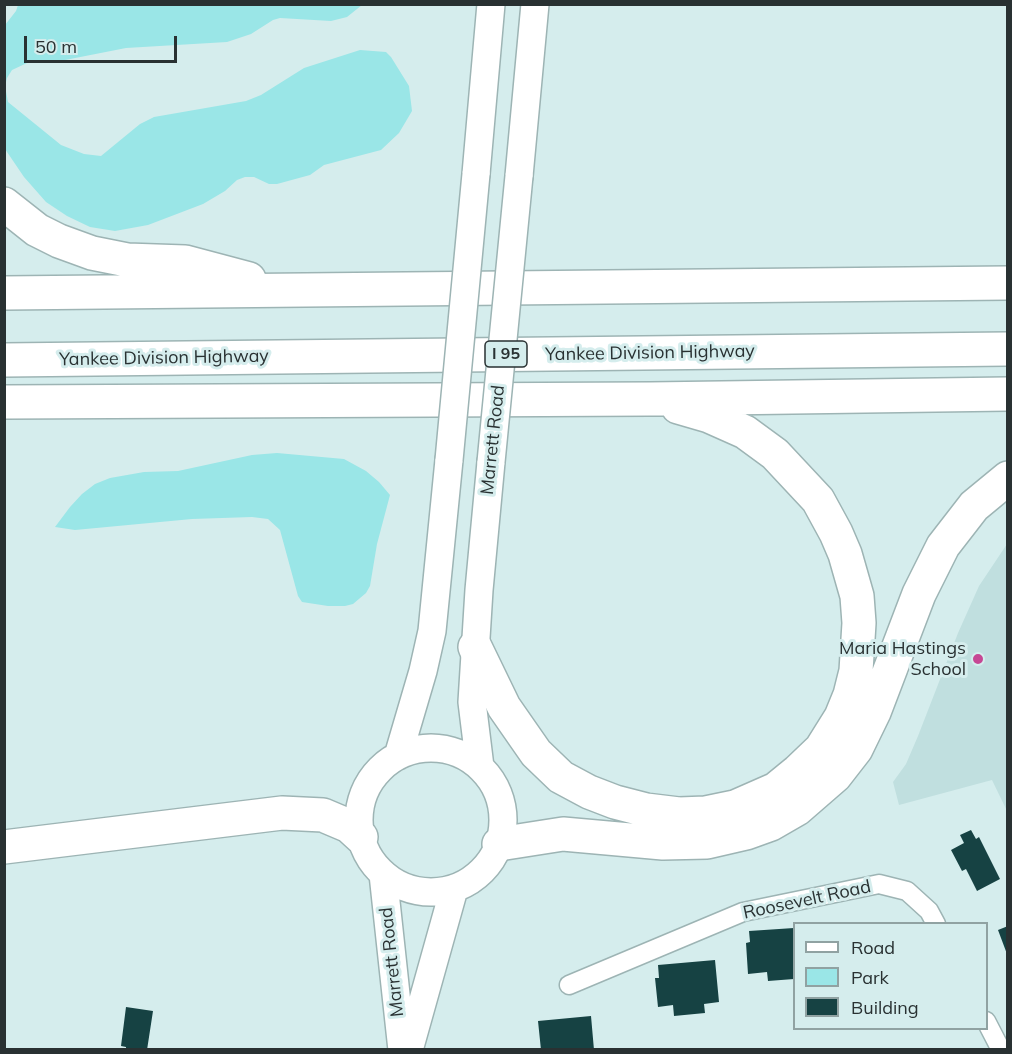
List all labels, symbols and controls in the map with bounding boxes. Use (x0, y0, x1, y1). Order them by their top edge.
scale bar (27, 24, 180, 62)
text: 50 m (35, 35, 77, 58)
street label: Yankee Division Highway (545, 340, 755, 366)
road number: I 95 (485, 341, 527, 367)
street label: Yankee Division Highway (59, 345, 269, 371)
street label: Marrett Road (477, 384, 509, 496)
place label: Maria Hastings School (839, 638, 966, 680)
marker: Maria Hastings School (971, 652, 985, 666)
street label: Roosevelt Road (741, 876, 873, 924)
street label: Marrett Road (376, 906, 408, 1018)
legend (793, 922, 988, 1030)
text: Road (851, 936, 895, 959)
text: Park (851, 966, 889, 989)
text: Building (851, 996, 919, 1019)

